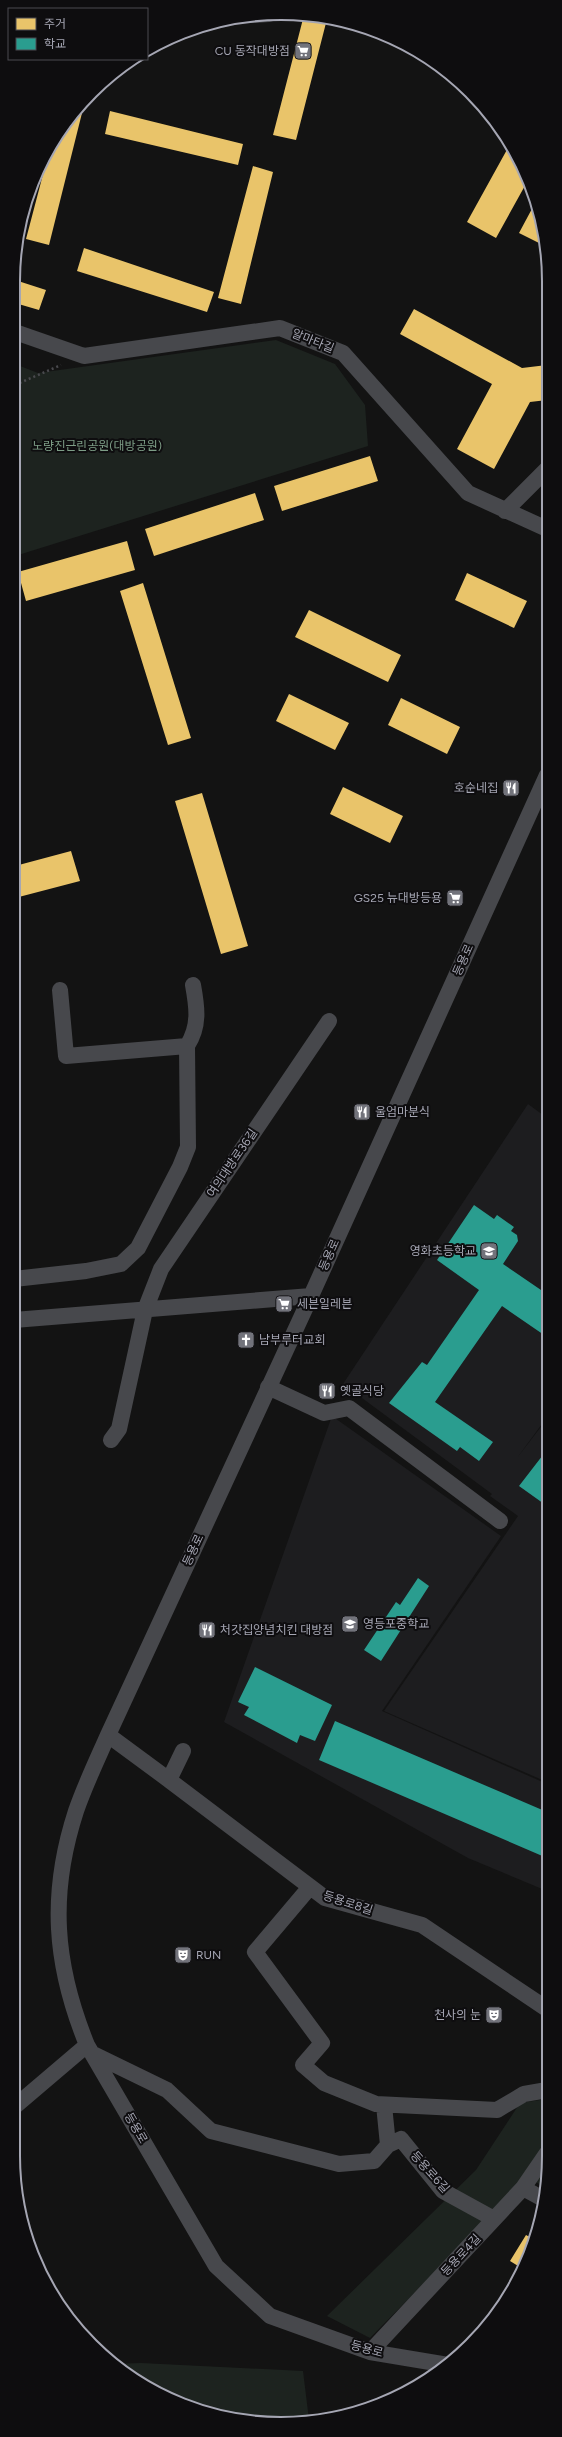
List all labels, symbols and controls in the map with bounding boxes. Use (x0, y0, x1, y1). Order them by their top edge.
legend (8, 8, 148, 60)
text: 주거 (44, 17, 66, 31)
text: 학교 (44, 37, 66, 51)
supermarket icon: CU 동작대방점 (293, 41, 313, 61)
place label: CU 동작대방점 (215, 44, 290, 58)
street label: 알마타길 (290, 326, 336, 356)
park label: 노량진근린공원(대방공원) (32, 439, 162, 453)
restaurant icon: 호순네집 (501, 778, 521, 798)
place label: 호순네집 (454, 781, 498, 795)
supermarket icon: GS25 뉴대방등용 (445, 888, 465, 908)
place label: GS25 뉴대방등용 (354, 891, 442, 905)
street label: 등용로 (450, 942, 476, 978)
restaurant icon: 울엄마분식 (352, 1102, 372, 1122)
place label: 울엄마분식 (375, 1105, 430, 1119)
street label: 여의대방로36길 (204, 1126, 260, 1200)
street label: 등용로 (316, 1237, 342, 1273)
school or university icon: 영화초등학교 (479, 1241, 499, 1261)
place label: 영화초등학교 (410, 1244, 476, 1258)
supermarket icon: 세븐일레븐 (274, 1294, 294, 1314)
place label: 세븐일레븐 (297, 1297, 352, 1311)
church icon: 남부루터교회 (236, 1330, 256, 1350)
place label: 남부루터교회 (259, 1333, 325, 1347)
restaurant icon: 옛골식당 (317, 1381, 337, 1401)
place label: 옛골식당 (340, 1384, 384, 1398)
street label: 등용로 (180, 1532, 206, 1568)
school or university icon: 영등포중학교 (340, 1614, 360, 1634)
place label: 영등포중학교 (363, 1617, 429, 1631)
restaurant icon: 처갓집양념치킨 대방점 (197, 1620, 217, 1640)
place label: 처갓집양념치킨 대방점 (220, 1623, 333, 1637)
street label: 등용로8길 (321, 1888, 375, 1918)
theatre icon: RUN (173, 1945, 193, 1965)
place label: RUN (196, 1948, 221, 1962)
theatre icon: 천사의 눈 (484, 2005, 504, 2025)
place label: 천사의 눈 (434, 2008, 481, 2022)
street label: 등용로 (122, 2110, 150, 2146)
street label: 등용로6길 (408, 2148, 452, 2196)
street label: 등용로4길 (438, 2231, 484, 2279)
street label: 등용로 (349, 2338, 385, 2360)

